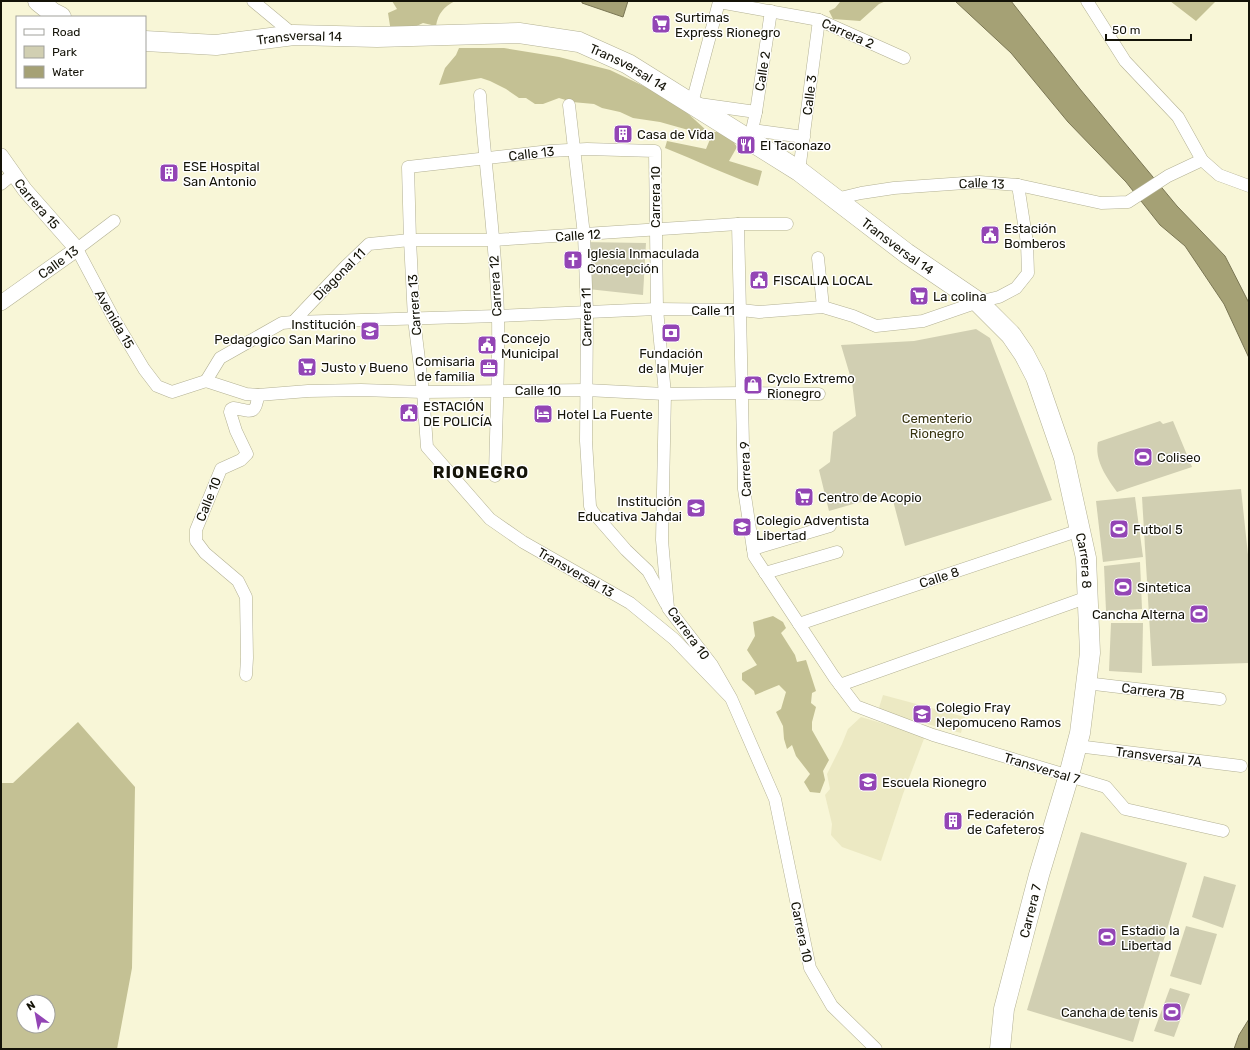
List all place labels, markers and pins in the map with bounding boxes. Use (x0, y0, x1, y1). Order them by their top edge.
place label: Surtimas Express Rionegro (675, 10, 781, 41)
supermarket icon: Surtimas Express Rionegro (650, 13, 672, 35)
building icon: Casa de Vida (612, 123, 634, 145)
place label: Casa de Vida (637, 127, 714, 142)
restaurant icon: El Taconazo (735, 134, 757, 156)
place label: El Taconazo (760, 138, 831, 153)
place label: ESE Hospital San Antonio (183, 159, 260, 189)
building icon: ESE Hospital San Antonio (158, 162, 180, 184)
place label: Estación Bomberos (1004, 221, 1066, 251)
public building icon: Estación Bomberos (979, 224, 1001, 246)
place label: Iglesia Inmaculada Concepción (587, 246, 699, 276)
church icon: Iglesia Inmaculada Concepción (562, 249, 584, 271)
public building icon: FISCALIA LOCAL (748, 269, 770, 291)
place label: FISCALIA LOCAL (773, 273, 873, 288)
supermarket icon: La colina (908, 285, 930, 307)
place label: La colina (933, 289, 987, 304)
place label: Institución Pedagogico San Marino (214, 317, 356, 348)
school or university icon: Institución Pedagogico San Marino (359, 320, 381, 342)
bank icon: Fundación de la Mujer (660, 322, 682, 344)
place label: Concejo Municipal (501, 331, 559, 361)
public building icon: Concejo Municipal (476, 334, 498, 356)
place label: Fundación de la Mujer (638, 346, 704, 376)
place label: Comisaria de familia (415, 354, 475, 384)
supermarket icon: Justo y Bueno (296, 356, 318, 378)
office icon: Comisaria de familia (478, 357, 500, 379)
place label: Justo y Bueno (321, 360, 408, 375)
place label: Cyclo Extremo Rionegro (767, 371, 855, 402)
shop icon: Cyclo Extremo Rionegro (742, 374, 764, 396)
place label: ESTACIÓN DE POLICÍA (423, 399, 492, 429)
public building icon: ESTACIÓN DE POLICÍA (398, 402, 420, 424)
hotel icon: Hotel La Fuente (532, 403, 554, 425)
place label: Hotel La Fuente (557, 407, 653, 422)
sports icon: Coliseo (1132, 446, 1154, 468)
place label: Coliseo (1157, 450, 1201, 465)
supermarket icon: Centro de Acopio (793, 486, 815, 508)
place label: Centro de Acopio (818, 490, 922, 505)
place label: Institución Educativa Jahdai (577, 494, 682, 524)
school or university icon: Institución Educativa Jahdai (685, 497, 707, 519)
place label: Colegio Adventista Libertad (756, 513, 869, 543)
school or university icon: Colegio Adventista Libertad (731, 516, 753, 538)
sports icon: Futbol 5 (1108, 518, 1130, 540)
place label: Futbol 5 (1133, 522, 1183, 537)
sports icon: Sintetica (1112, 576, 1134, 598)
place label: Sintetica (1137, 580, 1191, 595)
sports icon: Cancha Alterna (1188, 603, 1210, 625)
place label: Cancha Alterna (1092, 607, 1185, 622)
place label: Colegio Fray Nepomuceno Ramos (936, 700, 1062, 730)
school or university icon: Colegio Fray Nepomuceno Ramos (911, 703, 933, 725)
school or university icon: Escuela Rionegro (857, 771, 879, 793)
place label: Escuela Rionegro (882, 775, 987, 791)
place label: Federación de Cafeteros (967, 807, 1045, 837)
building icon: Federación de Cafeteros (942, 810, 964, 832)
place label: Estadio la Libertad (1121, 923, 1180, 953)
sports icon: Estadio la Libertad (1096, 926, 1118, 948)
sports icon: Cancha de tenis (1161, 1001, 1183, 1023)
place label: Cancha de tenis (1061, 1005, 1158, 1020)

